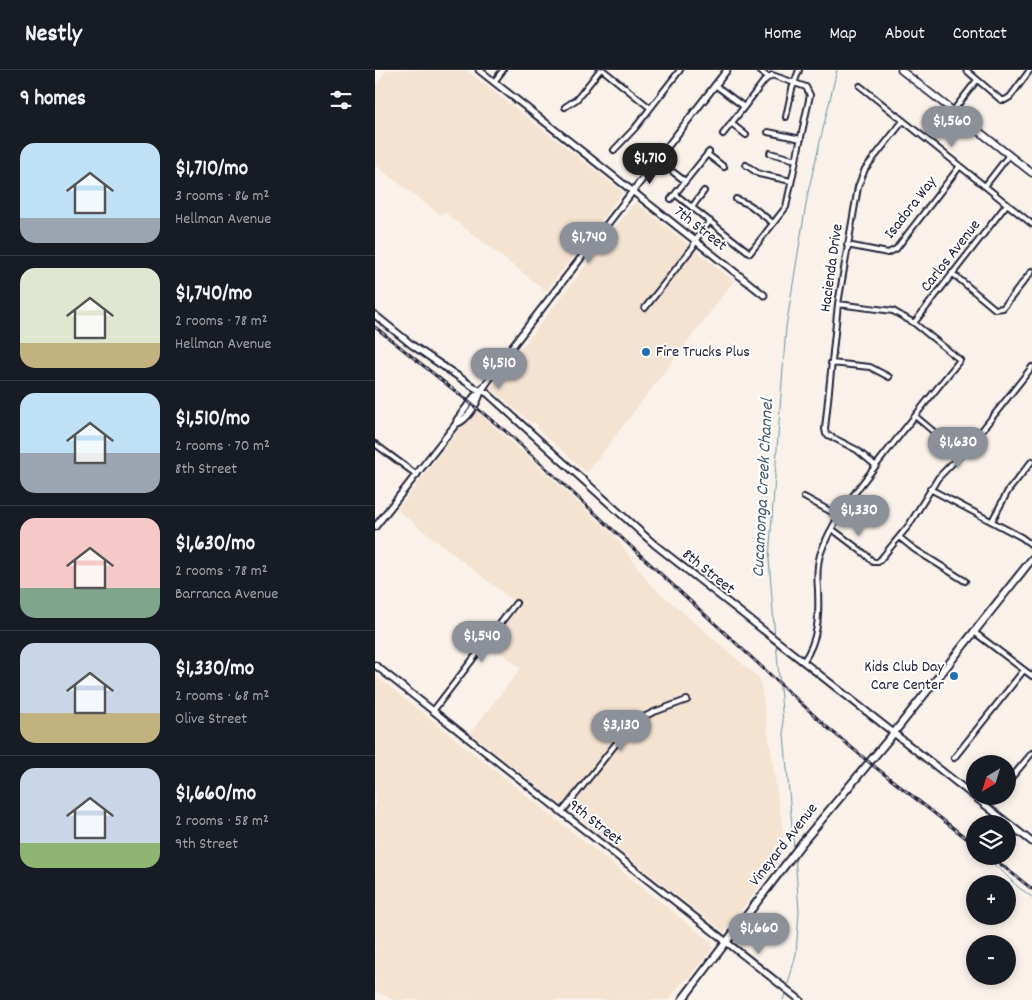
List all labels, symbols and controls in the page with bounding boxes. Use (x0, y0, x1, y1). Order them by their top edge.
text: Nestly (25, 18, 82, 52)
text: Home (764, 22, 801, 47)
text: Map (829, 22, 857, 47)
text: About (885, 22, 925, 47)
text: Contact (953, 22, 1007, 47)
text: 9 homes (20, 85, 86, 115)
icon: filters (327, 86, 355, 114)
pin: $1,560 (911, 106, 993, 148)
text: $1,560 (933, 110, 971, 133)
pin: $1,710 (609, 142, 691, 185)
text: $1,710 (633, 147, 667, 170)
text: $1,710/mo (175, 155, 248, 185)
icon: home (60, 163, 120, 223)
street label: Isadora Way (879, 171, 943, 244)
text: 3 rooms · 86 m² (175, 185, 269, 208)
street label: 7th Street (669, 201, 732, 257)
text: Hellman Avenue (175, 208, 271, 231)
street label: Carlos Avenue (915, 215, 987, 297)
pin: $1,740 (548, 222, 630, 264)
street label: Hacienda Drive (814, 222, 850, 314)
text: $1,740 (571, 226, 607, 249)
text: $1,740/mo (175, 280, 252, 310)
icon: home (60, 288, 120, 348)
text: 2 rooms · 78 m² (175, 310, 268, 333)
text: Hellman Avenue (175, 333, 271, 356)
place label: Fire Trucks Plus (656, 341, 750, 364)
marker: Fire Trucks Plus (640, 346, 652, 358)
pin: $1,510 (458, 348, 540, 390)
text: $1,510 (482, 352, 516, 375)
water label: Cucamonga Creek Channel (747, 396, 781, 578)
text: $1,510/mo (175, 405, 250, 435)
icon: home (60, 413, 120, 473)
pin: $1,630 (917, 426, 999, 469)
text: $1,630 (939, 431, 977, 454)
text: 2 rooms · 70 m² (175, 435, 270, 458)
text: 8th Street (175, 458, 237, 481)
pin: $1,330 (818, 494, 900, 537)
text: $1,330 (840, 499, 878, 522)
text: $1,630/mo (175, 530, 255, 560)
icon: home (60, 538, 120, 598)
street label: 8th Street (677, 543, 739, 601)
text: 2 rooms · 78 m² (175, 560, 268, 583)
text: Barranca Avenue (175, 583, 278, 606)
pin: $1,540 (441, 620, 523, 663)
text: $1,540 (463, 625, 501, 648)
text: $1,330/mo (175, 655, 254, 685)
place label: Kids Club Day Care Center (864, 656, 945, 697)
icon: home (60, 663, 120, 723)
marker: Kids Club Day Care Center (948, 670, 960, 682)
text: 2 rooms · 68 m² (175, 685, 269, 708)
text: Olive Street (175, 708, 247, 731)
pin: $3,130 (580, 710, 662, 752)
text: $3,130 (602, 714, 640, 737)
north arrow (966, 755, 1016, 805)
map controls (966, 755, 1016, 985)
text: $1,660/mo (175, 780, 256, 810)
icon: home (60, 788, 120, 848)
street label: 9th Street (563, 795, 627, 852)
street label: Vineyard Avenue (744, 799, 824, 891)
text: 2 rooms · 58 m² (175, 810, 269, 833)
button: layers (966, 815, 1016, 865)
text: 9th Street (175, 833, 238, 856)
button: + (966, 875, 1016, 925)
pin: $1,660 (718, 912, 800, 955)
text: $1,660 (739, 917, 779, 940)
button: − (966, 935, 1016, 985)

